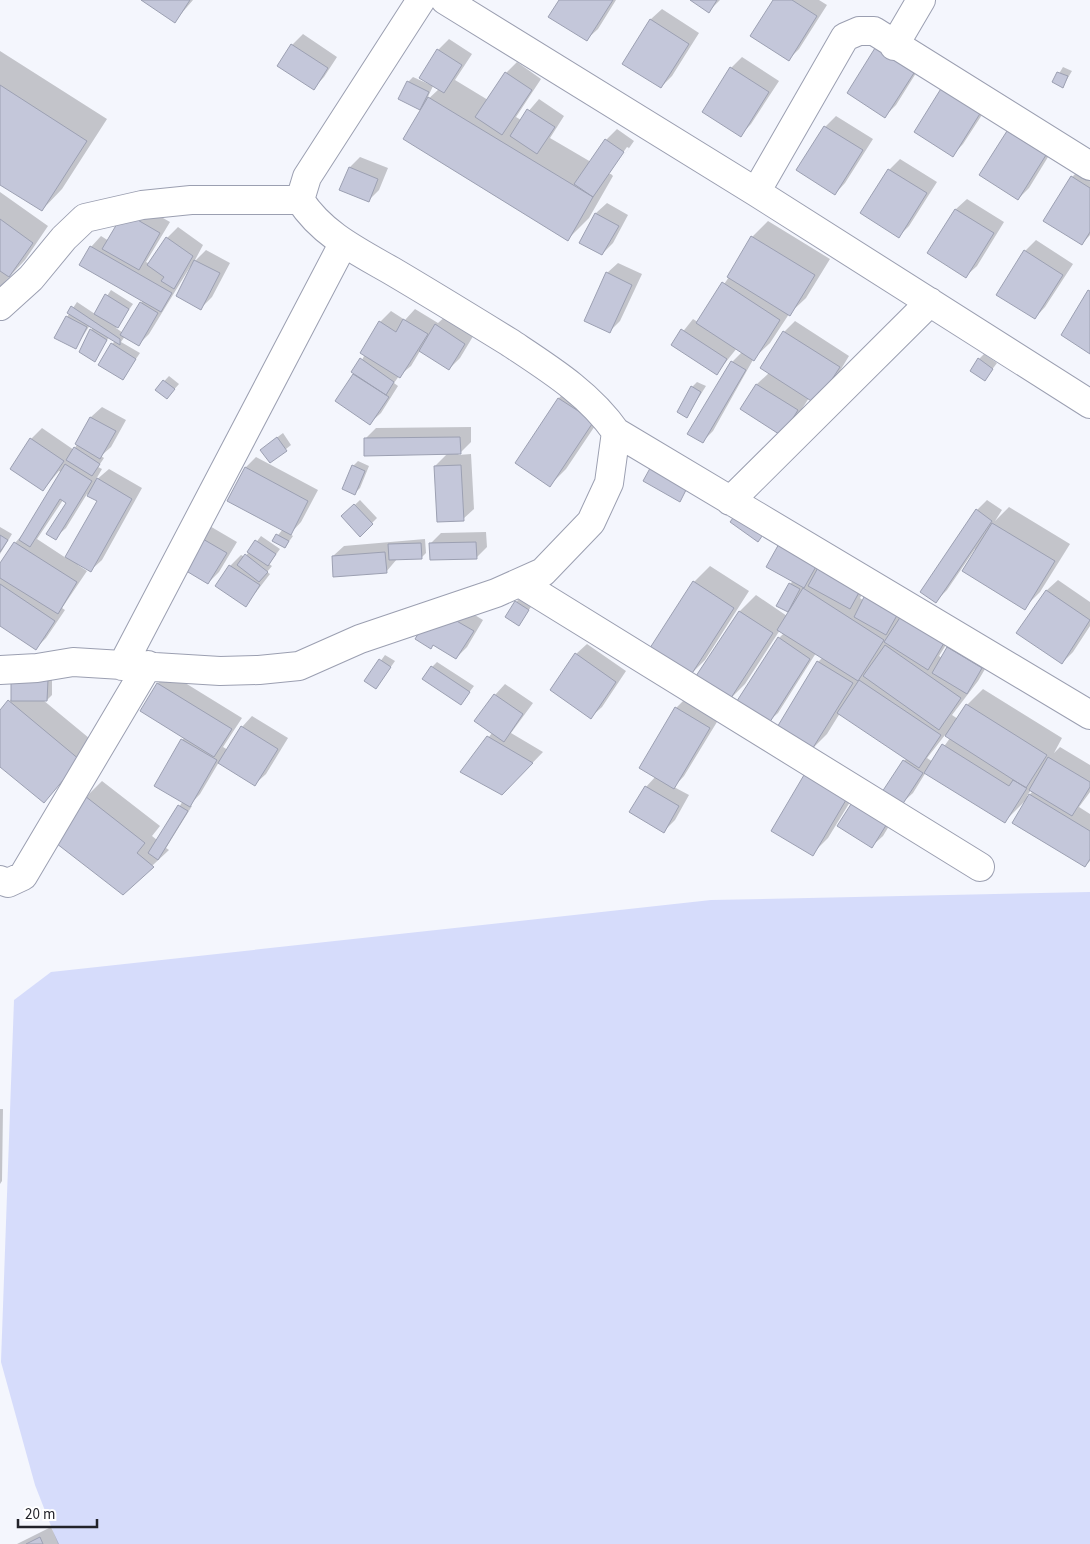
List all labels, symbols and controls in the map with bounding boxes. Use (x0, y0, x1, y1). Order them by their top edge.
scale bar (18, 1496, 96, 1528)
text: 20 m (25, 1504, 55, 1525)

